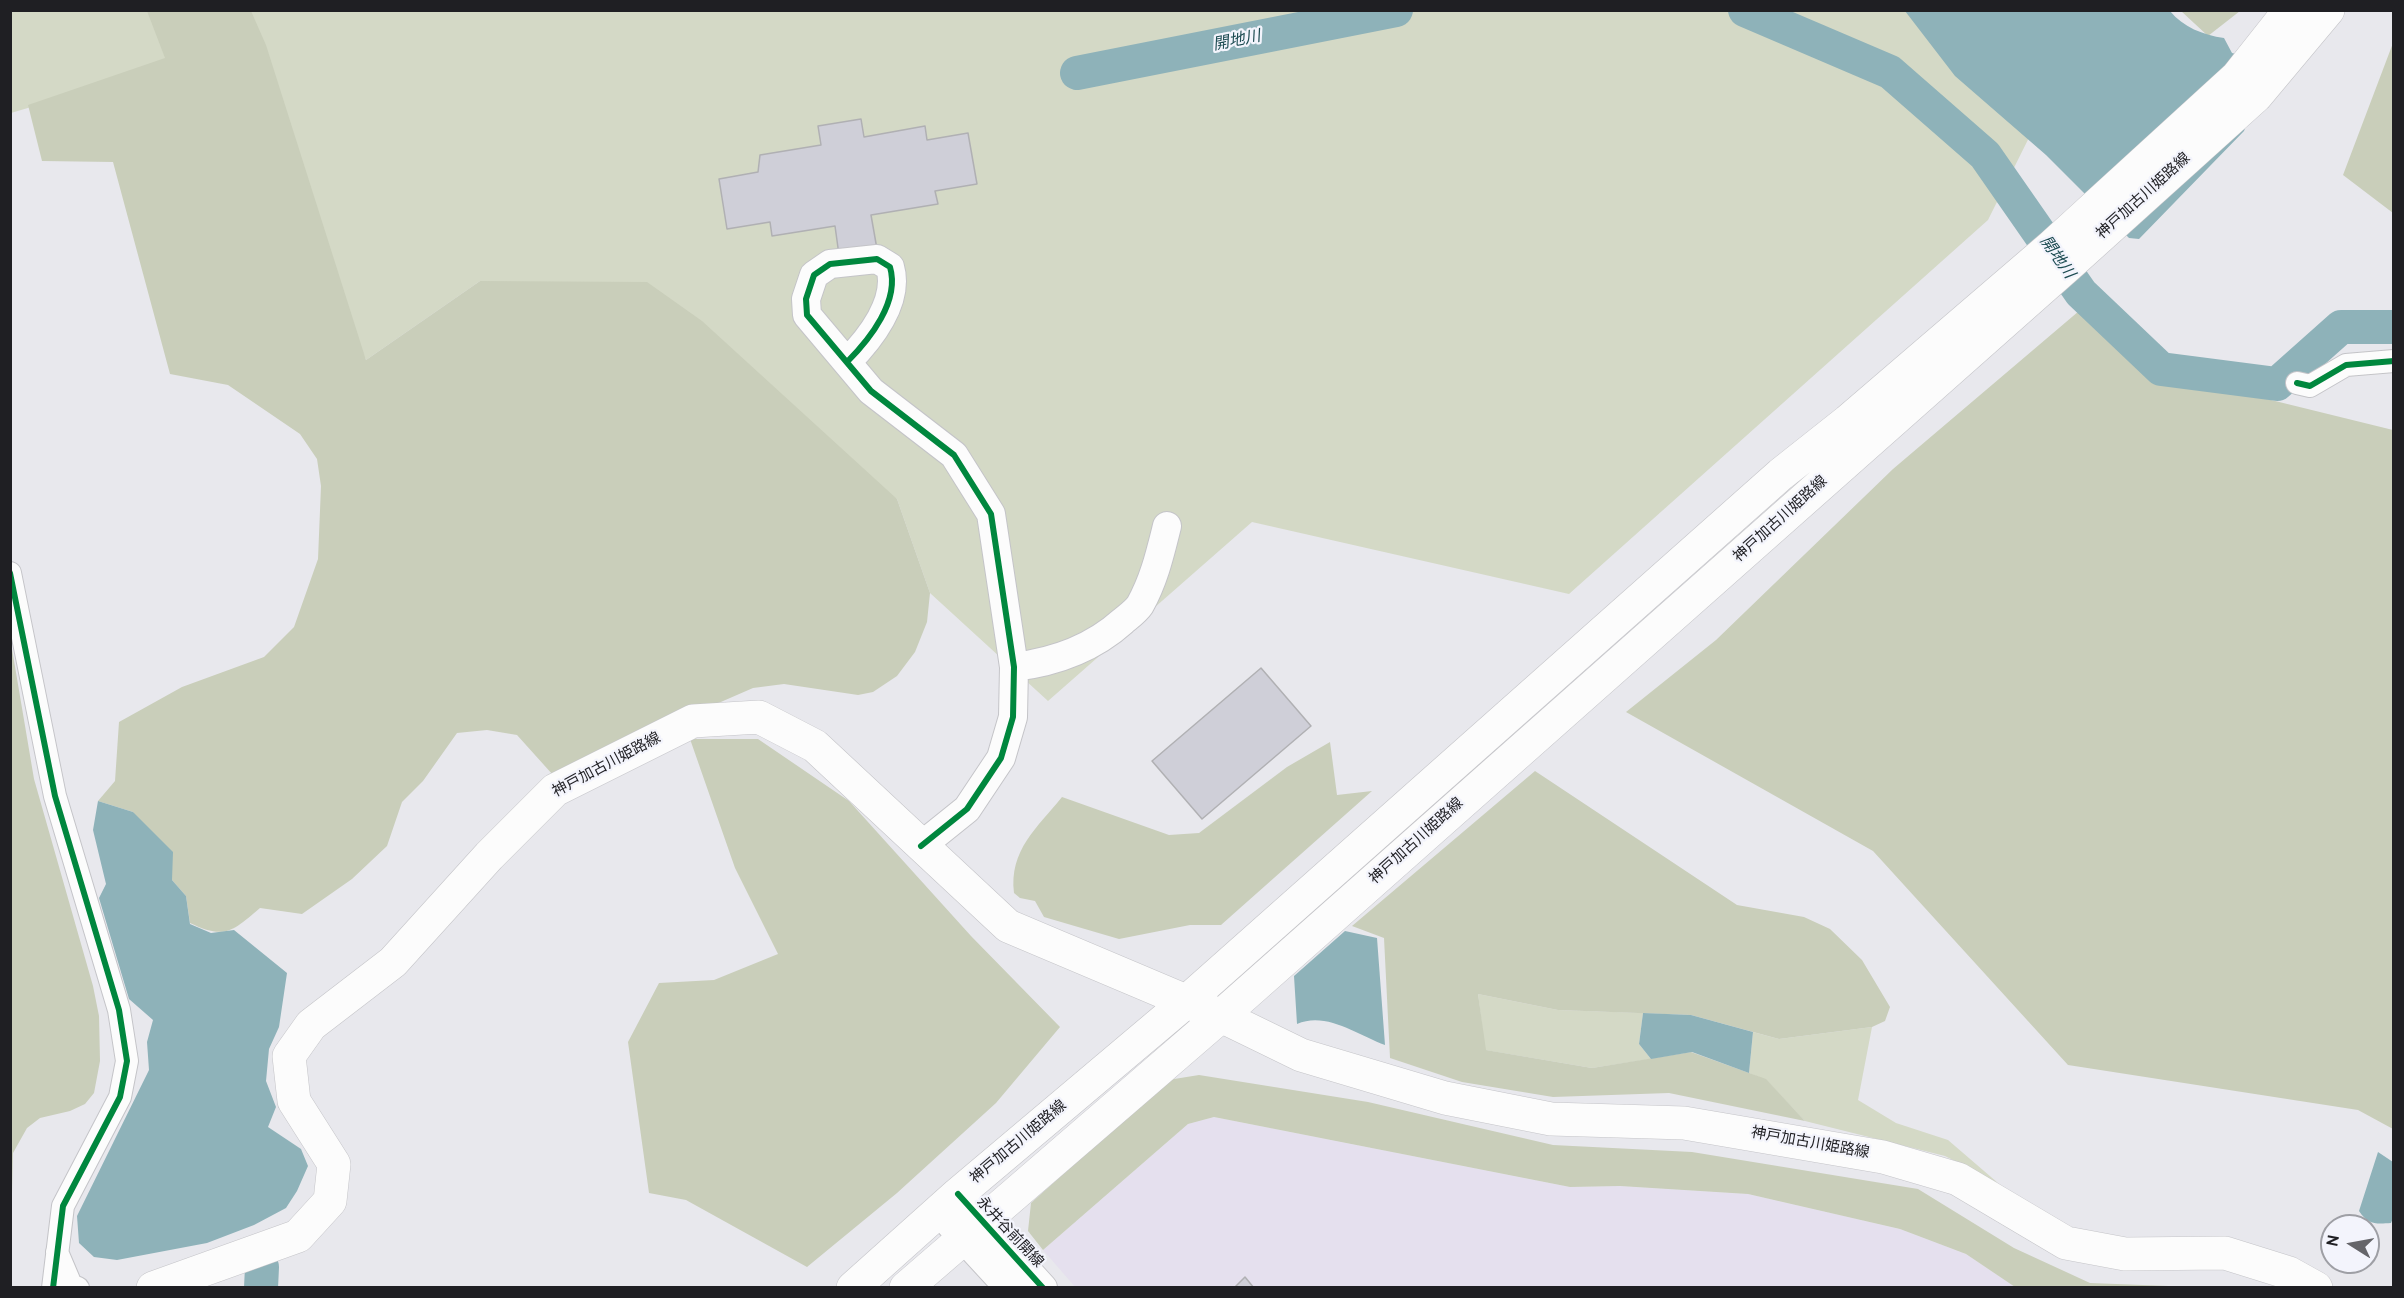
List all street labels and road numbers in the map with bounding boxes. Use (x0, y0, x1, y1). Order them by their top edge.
street label: 神戸加古川姫路線 (2093, 150, 2195, 244)
street label: 神戸加古川姫路線 (1730, 473, 1832, 567)
street label: 神戸加古川姫路線 (550, 730, 664, 802)
street label: 神戸加古川姫路線 (1366, 795, 1468, 889)
street label: 神戸加古川姫路線 (967, 1098, 1071, 1188)
street label: 神戸加古川姫路線 (1749, 1125, 1871, 1163)
street label: 永井谷前開線 (972, 1194, 1046, 1272)

